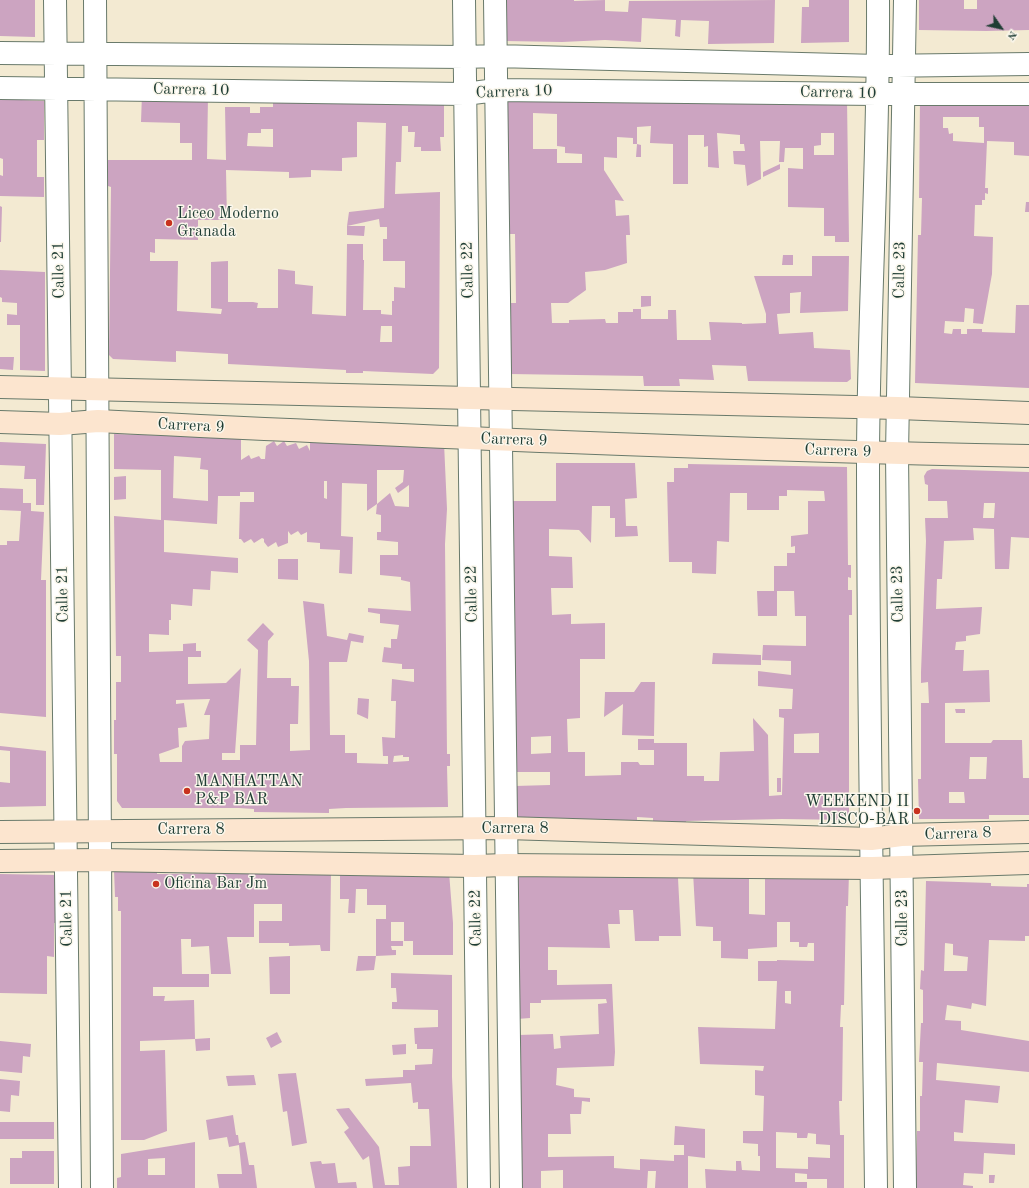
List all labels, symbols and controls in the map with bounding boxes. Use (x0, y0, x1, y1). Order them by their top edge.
north arrow (981, 8, 1021, 48)
text: N (1004, 28, 1018, 42)
street label: Carrera 10 (153, 80, 229, 100)
street label: Carrera 10 (475, 81, 553, 103)
street label: Carrera 10 (800, 83, 876, 103)
place label: Liceo Moderno Granada (177, 204, 279, 242)
marker: Liceo Moderno Granada (164, 218, 174, 228)
street label: Calle 21 (49, 241, 69, 299)
street label: Calle 22 (458, 241, 478, 299)
street label: Calle 23 (890, 241, 910, 299)
street label: Carrera 9 (157, 415, 225, 437)
street label: Carrera 9 (480, 429, 548, 451)
street label: Carrera 9 (804, 440, 872, 462)
street label: Calle 21 (53, 565, 73, 623)
street label: Calle 22 (462, 565, 482, 623)
street label: Calle 23 (888, 565, 908, 623)
place label: MANHATTAN P&P BAR (195, 772, 302, 810)
marker: MANHATTAN P&P BAR (182, 786, 192, 796)
place label: WEEKEND II DISCO-BAR (805, 792, 909, 830)
marker: WEEKEND II DISCO-BAR (912, 806, 922, 816)
street label: Carrera 8 (481, 819, 549, 839)
street label: Carrera 8 (157, 820, 225, 840)
street label: Carrera 8 (924, 823, 992, 845)
place label: Oficina Bar Jm (164, 874, 267, 894)
marker: Oficina Bar Jm (151, 879, 161, 889)
street label: Calle 21 (57, 889, 77, 947)
street label: Calle 22 (466, 889, 486, 947)
street label: Calle 23 (893, 889, 913, 947)

